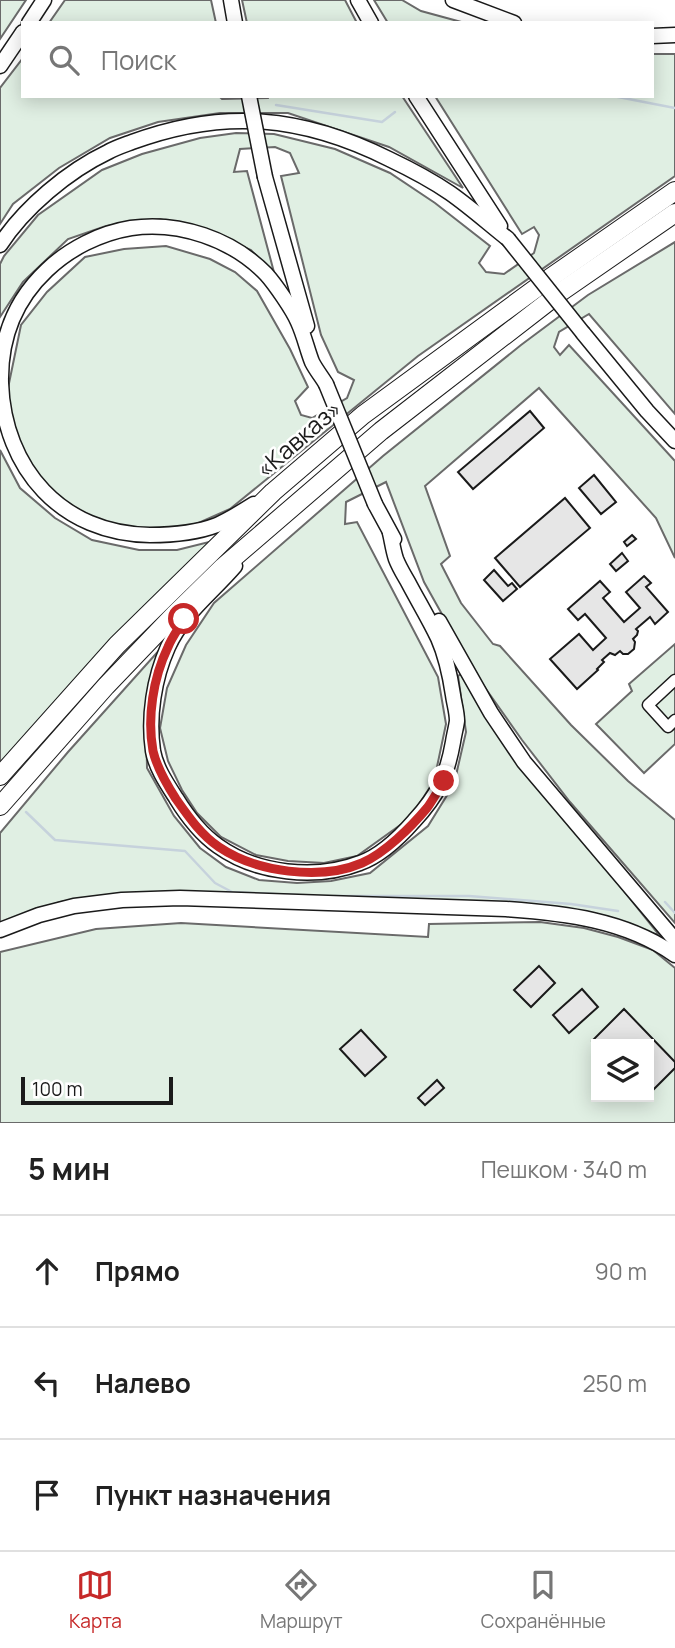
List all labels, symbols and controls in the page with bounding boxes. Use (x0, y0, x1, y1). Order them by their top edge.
search box (21, 21, 654, 98)
icon: search (45, 41, 83, 79)
text: Поиск (101, 42, 176, 78)
street label: «Кавказ» (248, 392, 348, 484)
route start (168, 603, 199, 634)
route end (428, 765, 459, 796)
map controls (591, 1039, 654, 1102)
button: layers (591, 1039, 654, 1102)
scale bar (21, 1074, 173, 1106)
text: 100 m (32, 1076, 83, 1102)
text: 5 мин (28, 1148, 110, 1189)
text: Пешком · 340 m (481, 1153, 647, 1185)
icon: ahead (28, 1252, 66, 1290)
text: Прямо (95, 1253, 180, 1289)
text: 90 m (595, 1255, 647, 1287)
icon: left (28, 1364, 66, 1402)
text: Налево (95, 1365, 191, 1401)
text: 250 m (582, 1367, 647, 1399)
icon: arrive (28, 1476, 66, 1514)
text: Пункт назначения (95, 1477, 331, 1513)
tab: Карта (69, 1566, 122, 1634)
tab: Маршрут (260, 1566, 343, 1634)
tab: Сохранённые (481, 1566, 606, 1634)

